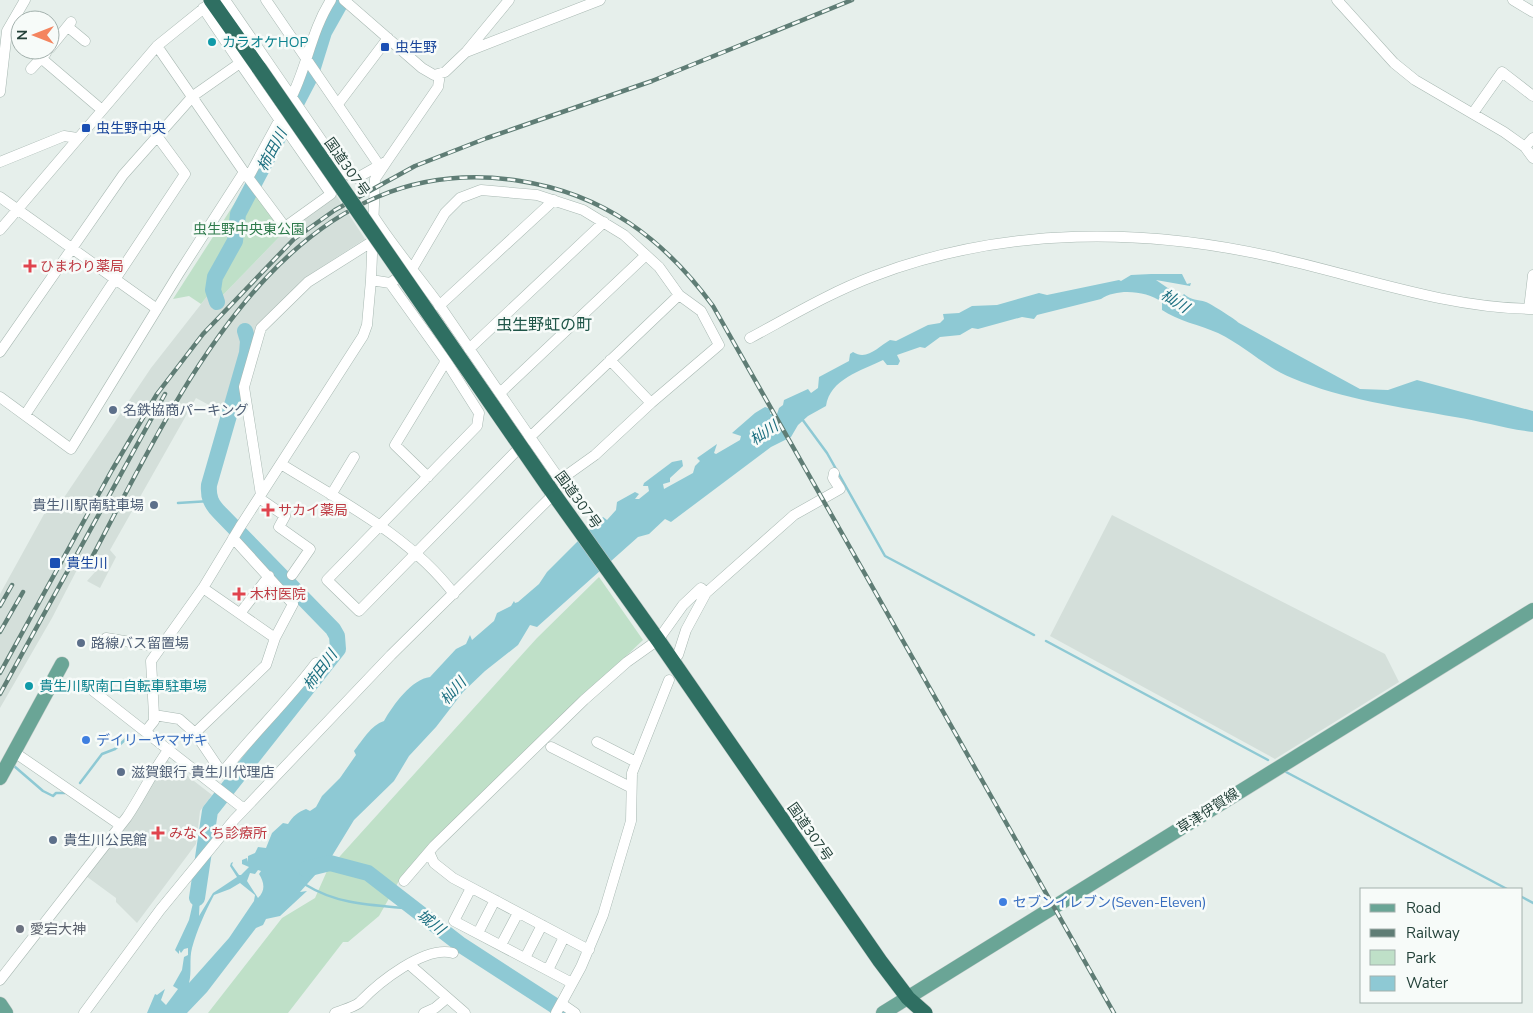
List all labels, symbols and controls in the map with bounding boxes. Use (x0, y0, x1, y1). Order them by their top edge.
north arrow (10, 10, 60, 60)
text: N (13, 30, 32, 40)
place label: カラオケHOP (222, 33, 308, 52)
marker: カラオケHOP (206, 36, 218, 48)
place label: 虫生野 (395, 38, 437, 57)
marker: 虫生野 (379, 41, 391, 53)
place label: 虫生野中央 (96, 119, 166, 138)
marker: 虫生野中央 (80, 122, 92, 134)
water label: 柿田川 (253, 124, 292, 175)
street label: 国道307号 (320, 134, 374, 200)
park label: 虫生野中央東公園 (193, 220, 305, 239)
place label: ひまわり薬局 (40, 257, 124, 276)
marker: ひまわり薬局 (24, 260, 36, 272)
water label: 杣川 (1157, 285, 1195, 318)
district label: 虫生野虹の町 (496, 314, 592, 336)
place label: 名鉄協商パーキング (123, 401, 249, 420)
marker: 名鉄協商パーキング (107, 404, 119, 416)
water label: 杣川 (746, 415, 784, 450)
street label: 国道307号 (551, 467, 605, 533)
place label: 貴生川駅南駐車場 (32, 496, 144, 515)
marker: 貴生川駅南駐車場 (148, 499, 160, 511)
place label: サカイ薬局 (278, 501, 348, 520)
marker: サカイ薬局 (262, 504, 274, 516)
place label: 貴生川 (66, 554, 108, 573)
marker: 貴生川 (48, 556, 62, 570)
place label: 木村医院 (250, 585, 306, 604)
marker: 木村医院 (232, 587, 246, 601)
place label: 路線バス留置場 (91, 634, 189, 653)
marker: 路線バス留置場 (75, 637, 87, 649)
water label: 柿田川 (298, 644, 343, 694)
water label: 杣川 (436, 672, 472, 709)
place label: 貴生川駅南口自転車駐車場 (39, 677, 207, 696)
marker: 貴生川駅南口自転車駐車場 (23, 680, 35, 692)
place label: デイリーヤマザキ (96, 731, 208, 750)
marker: デイリーヤマザキ (80, 734, 92, 746)
place label: 滋賀銀行 貴生川代理店 (131, 763, 275, 782)
marker: 滋賀銀行 貴生川代理店 (115, 766, 127, 778)
street label: 草津伊賀線 (1173, 784, 1243, 838)
street label: 国道307号 (783, 799, 837, 865)
place label: みなくち診療所 (169, 824, 267, 843)
marker: みなくち診療所 (151, 826, 165, 840)
place label: 貴生川公民館 (63, 831, 147, 850)
marker: 貴生川公民館 (47, 834, 59, 846)
legend (1360, 888, 1523, 1003)
place label: セブンイレブン(Seven-Eleven) (1013, 893, 1206, 912)
marker: セブンイレブン(Seven-Eleven) (997, 896, 1009, 908)
text: Road (1406, 898, 1441, 918)
water label: 城川 (413, 905, 451, 940)
place label: 愛宕大神 (30, 920, 86, 939)
marker: 愛宕大神 (14, 923, 26, 935)
text: Railway (1406, 923, 1460, 943)
text: Park (1406, 948, 1436, 968)
text: Water (1406, 973, 1449, 993)

